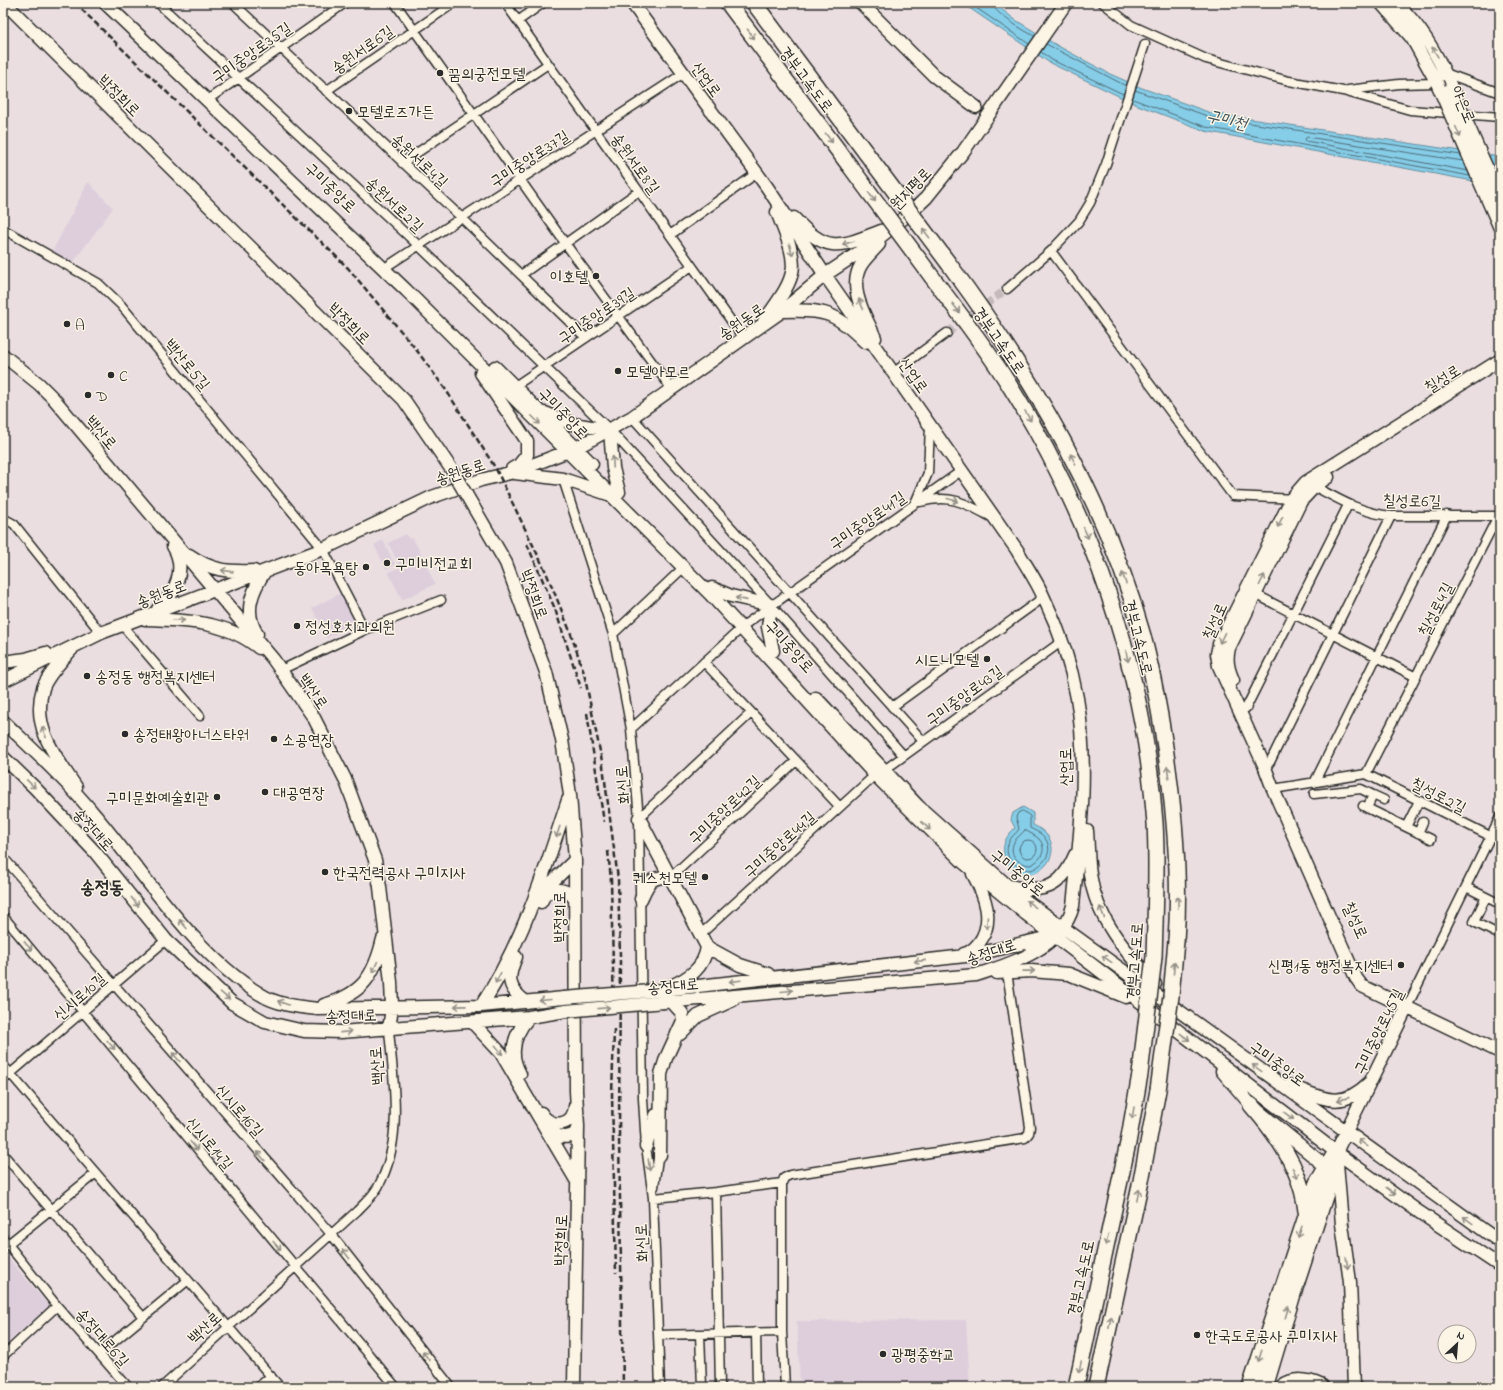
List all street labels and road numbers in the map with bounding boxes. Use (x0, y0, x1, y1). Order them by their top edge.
street label: 구미중앙로35길 (207, 17, 297, 90)
street label: 송원서로6길 (327, 20, 399, 81)
street label: 경부고속도로 (773, 42, 838, 118)
street label: 산업로 (684, 57, 726, 103)
street label: 박정희로 (92, 70, 145, 123)
street label: 야은로 (1444, 82, 1481, 127)
street label: 구미중앙로37길 (486, 125, 575, 194)
street label: 송원서로4길 (385, 128, 453, 195)
street label: 송원서로8길 (604, 129, 665, 200)
street label: 구미중앙로 (298, 157, 361, 219)
street label: 원지평로 (885, 163, 938, 216)
street label: 송원서로2길 (359, 172, 428, 239)
street label: 구미중앙로39길 (554, 282, 641, 351)
street label: 박정희로 (322, 298, 375, 351)
street label: 송원동로 (714, 298, 770, 347)
street label: 경부고속도로 (966, 303, 1030, 380)
street label: 백산로5길 (158, 334, 215, 396)
street label: 산업로 (891, 353, 933, 399)
street label: 칠성로 (1420, 359, 1466, 400)
street label: 구미중앙로 (532, 383, 594, 446)
street label: 백산로 (79, 411, 122, 456)
street label: 송원동로 (432, 454, 489, 492)
street label: 구미중앙로41길 (825, 486, 912, 557)
street label: 칠성로6길 (1382, 489, 1442, 515)
street label: 박정희로 (513, 566, 553, 623)
street label: 송원동로 (133, 574, 190, 615)
street label: 칠성로4길 (1413, 578, 1461, 641)
street label: 경부고속도로 (1116, 597, 1158, 678)
street label: 칠성로 (1197, 599, 1235, 644)
street label: 구미중앙로 (758, 615, 819, 679)
street label: 구미중앙로43길 (922, 660, 1009, 733)
street label: 백산로 (292, 669, 333, 715)
street label: 산업로 (1055, 747, 1079, 786)
street label: 화신로 (610, 765, 638, 805)
street label: 구미중앙로42길 (684, 770, 767, 851)
street label: 칠성로2길 (1406, 773, 1470, 821)
street label: 송정대로 (66, 803, 119, 858)
street label: 구미중앙로44길 (739, 806, 822, 885)
street label: 구미중앙로 (984, 844, 1049, 903)
street label: 박정희로 (549, 891, 573, 943)
street label: 칠성로 (1335, 898, 1373, 943)
street label: 경부고속도로 (1121, 922, 1151, 1001)
street label: 송정대로 (963, 934, 1020, 972)
street label: 신시로10길 (48, 968, 112, 1027)
street label: 송정대로 (646, 973, 700, 1001)
street label: 구미중앙로45길 (1349, 985, 1411, 1079)
street label: 송정대로 (325, 1004, 377, 1030)
street label: 구미중앙로 (1244, 1036, 1310, 1093)
street label: 백산로 (365, 1046, 391, 1086)
street label: 신시로16길 (209, 1079, 268, 1143)
street label: 신시로14길 (179, 1112, 238, 1176)
street label: 박정희로 (549, 1214, 575, 1266)
street label: 화신로 (630, 1223, 656, 1263)
street label: 경부고속도로 (1062, 1238, 1102, 1319)
street label: 송정대로6길 (69, 1303, 134, 1373)
street label: 백산로 (183, 1307, 228, 1350)

